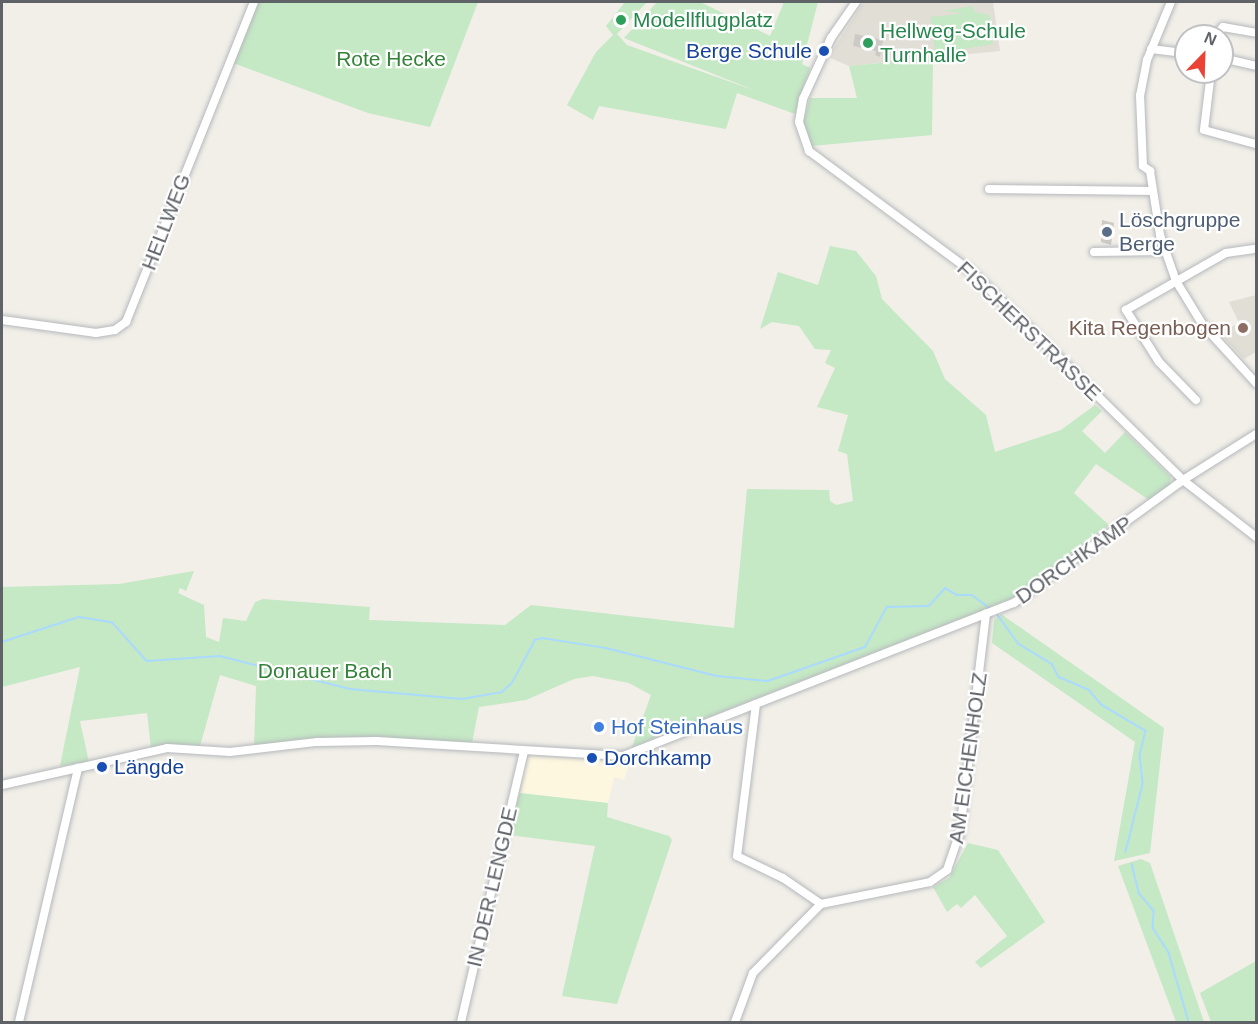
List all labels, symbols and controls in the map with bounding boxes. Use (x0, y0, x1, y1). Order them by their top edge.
place label: Modellflugplatz (633, 7, 773, 33)
marker: Modellflugplatz (614, 13, 628, 27)
place label: Hellweg-Schule Turnhalle (880, 18, 1026, 68)
north arrow (1174, 24, 1234, 84)
text: N (1202, 29, 1219, 49)
marker: Hellweg-Schule Turnhalle (861, 36, 875, 50)
place label: Berge Schule (686, 38, 812, 64)
marker: Berge Schule (817, 44, 831, 58)
park label: Rote Hecke (336, 46, 446, 72)
street label: HELLWEG (136, 170, 196, 274)
place label: Löschgruppe Berge (1119, 207, 1240, 257)
marker: Löschgruppe Berge (1100, 225, 1114, 239)
street label: FISCHERSTRASSE (952, 256, 1106, 406)
place label: Kita Regenbogen (1069, 315, 1231, 341)
marker: Kita Regenbogen (1236, 321, 1250, 335)
street label: DORCHKAMP (1011, 511, 1137, 609)
park label: Donauer Bach (258, 658, 392, 684)
street label: AM EICHENHOLZ (944, 671, 992, 845)
place label: Hof Steinhaus (611, 714, 743, 740)
marker: Hof Steinhaus (592, 720, 606, 734)
place label: Dorchkamp (604, 745, 711, 771)
marker: Dorchkamp (585, 751, 599, 765)
place label: Längde (114, 754, 184, 780)
marker: Längde (95, 760, 109, 774)
street label: IN DER LENGDE (461, 805, 523, 969)

